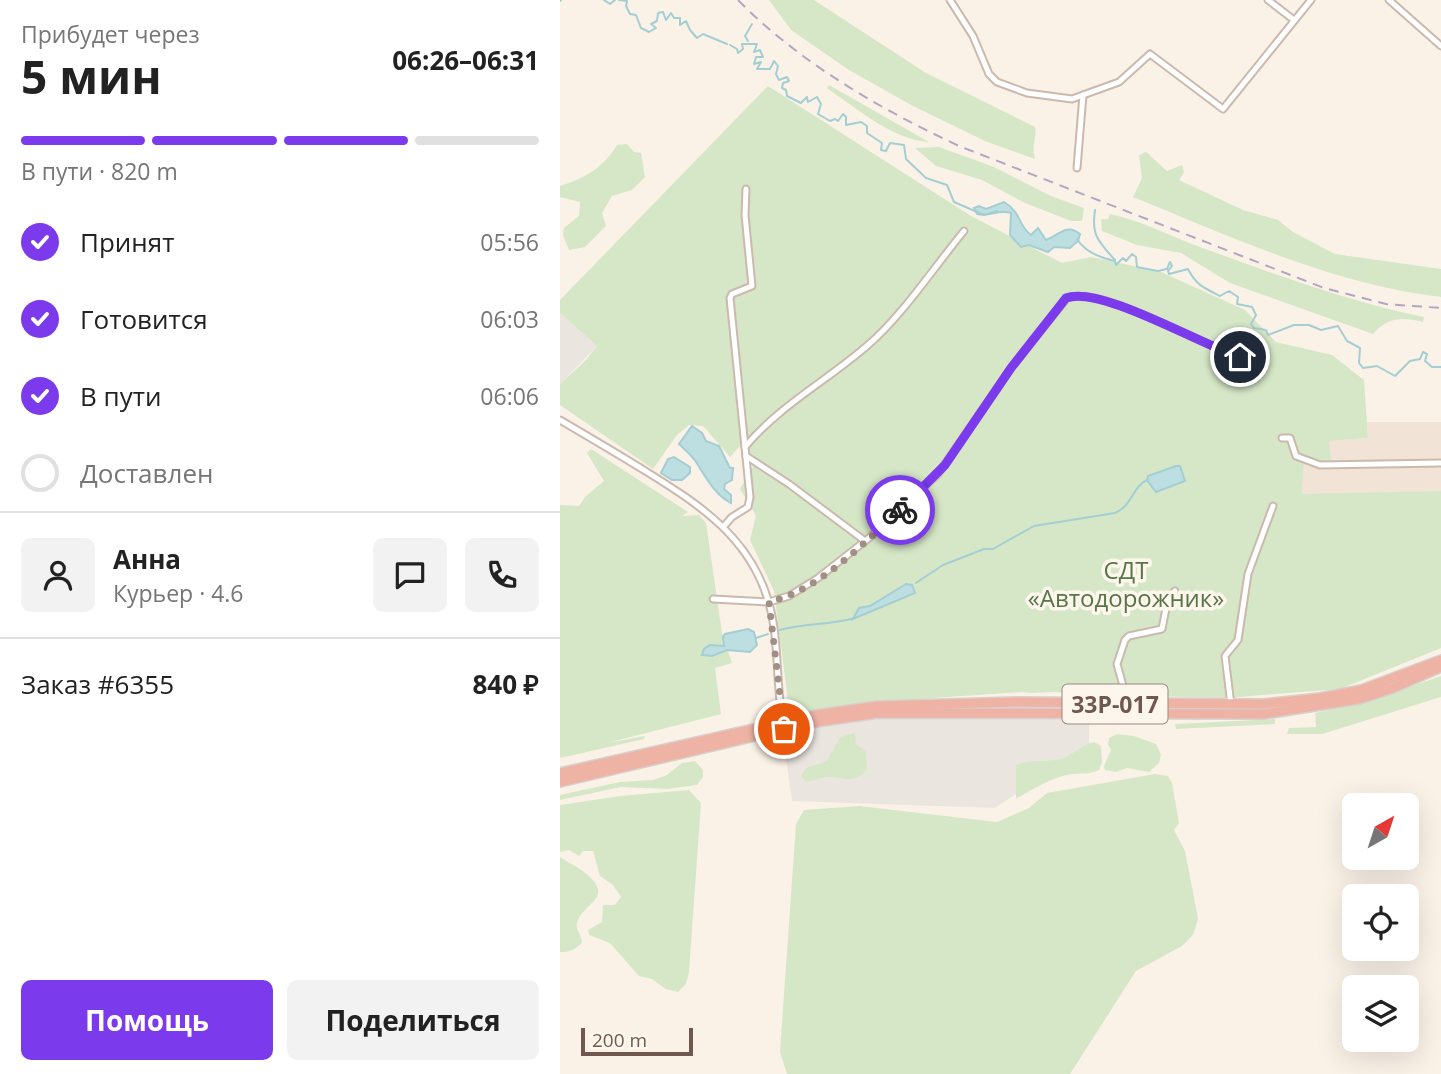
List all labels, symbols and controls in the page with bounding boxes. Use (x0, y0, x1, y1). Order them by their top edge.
text: Прибудет через (21, 18, 200, 50)
text: 06:26–06:31 (392, 42, 539, 78)
text: 5 мин (21, 45, 162, 107)
text: В пути · 820 m (21, 155, 178, 187)
icon: check (21, 223, 59, 261)
text: Принят (80, 224, 174, 260)
text: 05:56 (480, 226, 539, 258)
icon: check (21, 300, 59, 338)
text: Готовится (80, 301, 208, 337)
text: 06:03 (480, 303, 539, 335)
pin (1210, 327, 1270, 387)
icon: home (1221, 338, 1259, 376)
icon: check (21, 377, 59, 415)
text: В пути (80, 378, 161, 414)
text: 06:06 (480, 380, 539, 412)
text: Доставлен (80, 455, 213, 491)
courier (865, 475, 935, 545)
icon: bike (881, 491, 919, 529)
button: person (21, 538, 95, 612)
button: chat (373, 538, 447, 612)
button: phone (465, 538, 539, 612)
text: Анна (113, 541, 181, 577)
park label: СДТ «Автодорожник» (1028, 553, 1224, 614)
text: Курьер · 4.6 (113, 577, 244, 609)
text: Заказ #6355 (21, 666, 174, 702)
text: 840 ₽ (473, 666, 539, 702)
road number: 33Р-017 (1063, 684, 1168, 724)
pin (754, 699, 814, 759)
icon: bag (765, 710, 803, 748)
north arrow (1342, 793, 1419, 870)
map controls (1342, 793, 1419, 1052)
button: locate (1342, 884, 1419, 961)
button: layers (1342, 975, 1419, 1052)
button: Помощь (21, 980, 273, 1060)
button: Поделиться (287, 980, 539, 1060)
scale bar (581, 1025, 693, 1057)
text: 200 m (592, 1027, 647, 1053)

